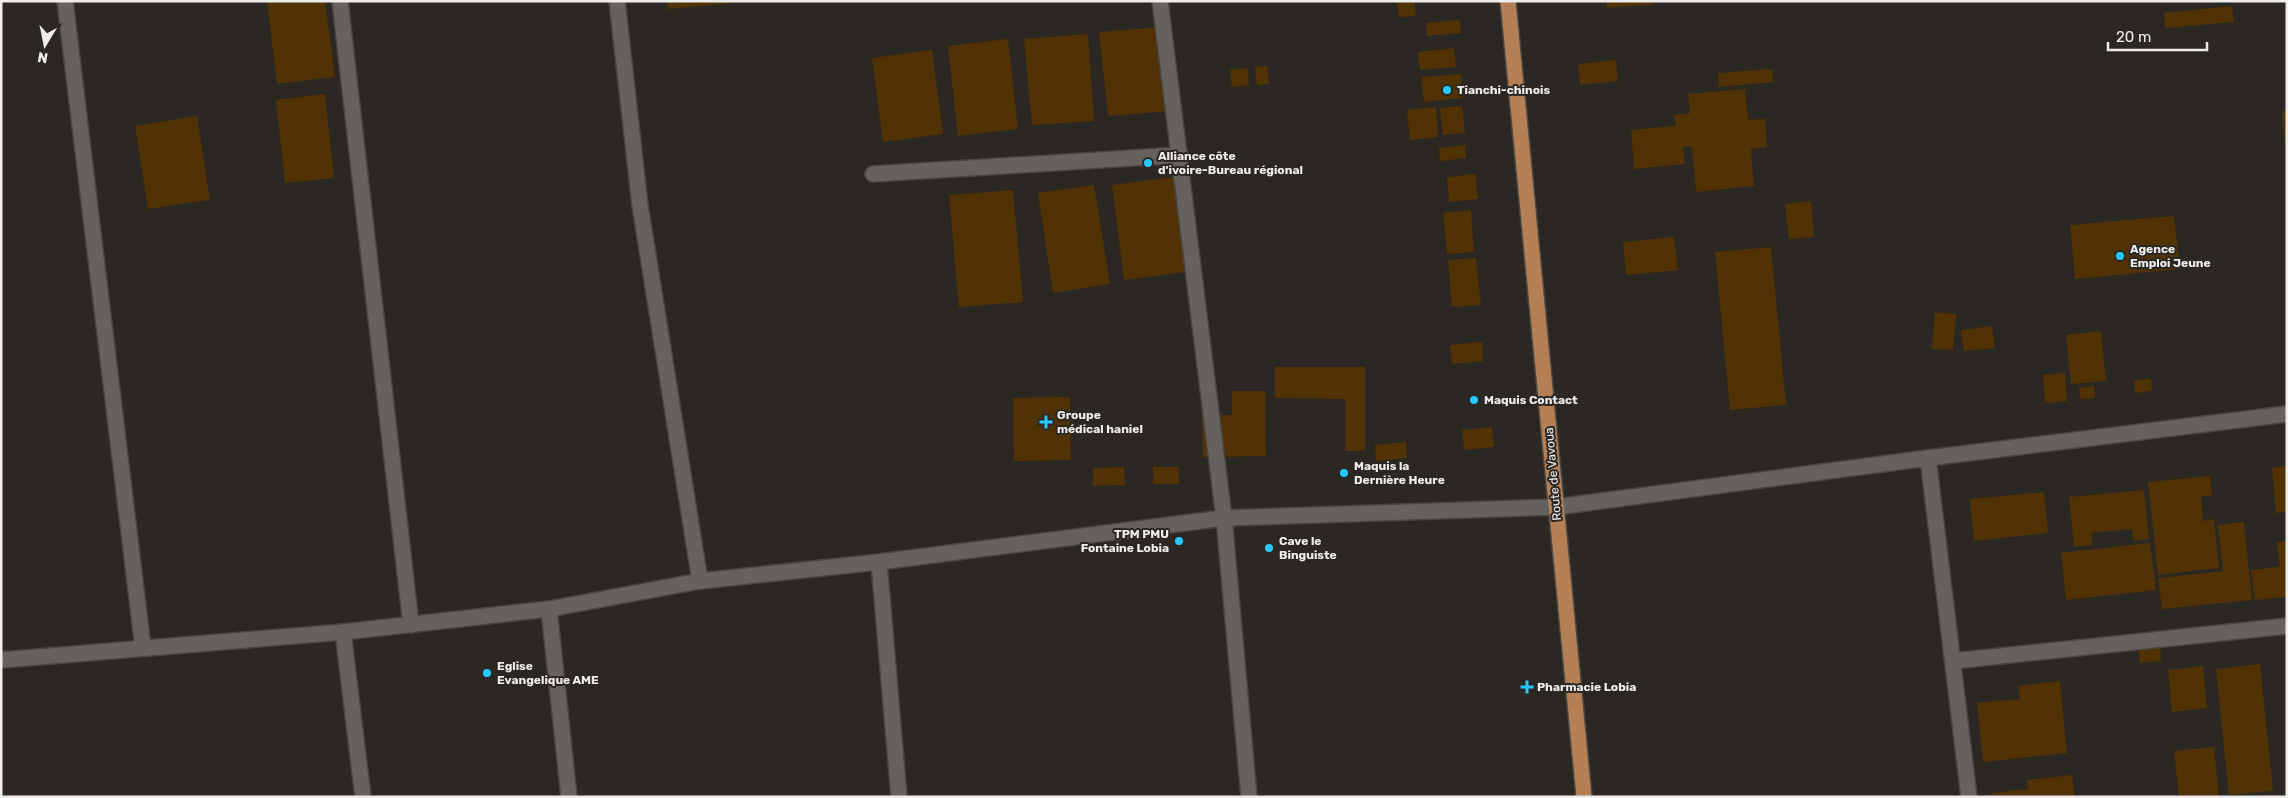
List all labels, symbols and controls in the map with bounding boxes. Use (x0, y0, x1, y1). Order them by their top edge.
north arrow (20, 20, 70, 70)
scale bar (2108, 20, 2207, 52)
text: 20 m (2116, 28, 2151, 46)
text: N (36, 48, 49, 67)
place label: Tianchi-chinois (1457, 83, 1551, 97)
marker: Tianchi-chinois (1441, 84, 1453, 96)
place label: Alliance côte d'ivoire-Bureau régional (1158, 149, 1303, 177)
marker: Alliance côte d'ivoire-Bureau régional (1142, 157, 1154, 169)
place label: Agence Emploi Jeune (2130, 242, 2211, 270)
marker: Agence Emploi Jeune (2114, 250, 2126, 262)
place label: Maquis Contact (1484, 393, 1578, 407)
marker: Maquis Contact (1468, 394, 1480, 406)
place label: Groupe médical haniel (1057, 408, 1143, 436)
marker: Groupe médical haniel (1039, 415, 1053, 429)
street label: Route de Vavoua (1542, 427, 1564, 521)
place label: Maquis la Dernière Heure (1354, 459, 1445, 487)
marker: Maquis la Dernière Heure (1338, 467, 1350, 479)
place label: TPM PMU Fontaine Lobia (1081, 527, 1169, 555)
place label: Cave le Binguiste (1279, 534, 1337, 562)
marker: TPM PMU Fontaine Lobia (1173, 535, 1185, 547)
marker: Cave le Binguiste (1263, 542, 1275, 554)
place label: Eglise Evangelique AME (497, 659, 599, 687)
marker: Eglise Evangelique AME (481, 667, 493, 679)
place label: Pharmacie Lobia (1537, 680, 1636, 694)
marker: Pharmacie Lobia (1521, 681, 1533, 693)

